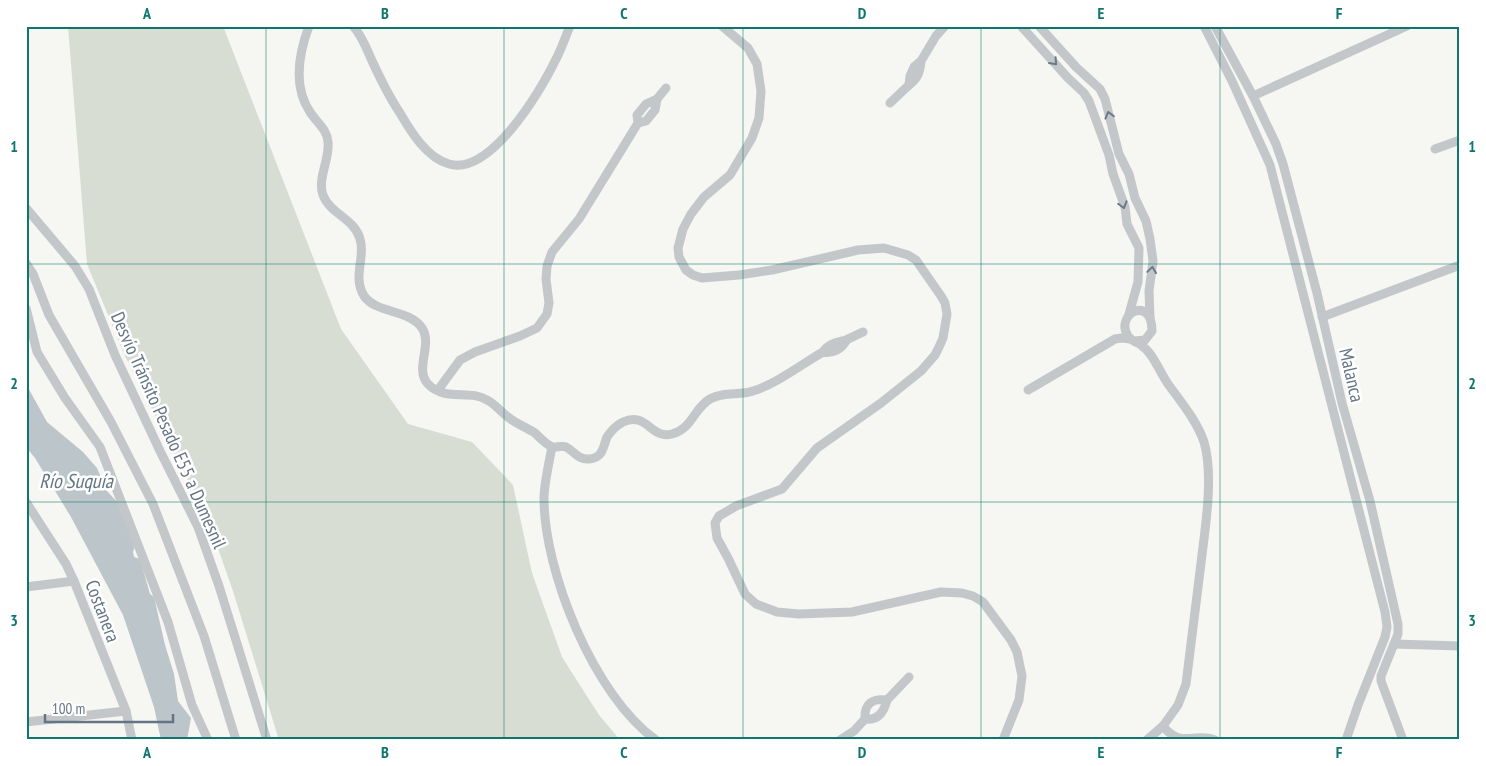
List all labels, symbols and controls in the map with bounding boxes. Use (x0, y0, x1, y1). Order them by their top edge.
text: A (142, 3, 152, 23)
text: B (381, 3, 389, 23)
text: C (620, 3, 628, 23)
text: D (858, 3, 867, 23)
text: E (1098, 3, 1105, 23)
text: F (1336, 3, 1343, 23)
one-way arrow (1048, 57, 1057, 66)
one-way arrow (1104, 111, 1115, 120)
text: 1 (10, 136, 18, 156)
text: 1 (1468, 136, 1476, 156)
one-way arrow (1117, 201, 1128, 209)
one-way arrow (1146, 266, 1157, 274)
street label: Desvío Tránsito Pesado E55 a Dumesnil (106, 308, 232, 553)
street label: Malanca (1334, 346, 1370, 404)
text: 2 (10, 373, 18, 393)
text: 2 (1468, 373, 1476, 393)
water label: Río Suquía (39, 468, 114, 494)
street label: Costanera (80, 577, 126, 645)
text: 3 (10, 610, 18, 630)
text: 3 (1468, 610, 1476, 630)
scale bar (45, 691, 172, 723)
text: 100 m (52, 699, 85, 718)
text: A (142, 742, 152, 762)
text: B (381, 742, 389, 762)
text: C (620, 742, 628, 762)
text: D (858, 742, 867, 762)
text: E (1098, 742, 1105, 762)
text: F (1336, 742, 1343, 762)

